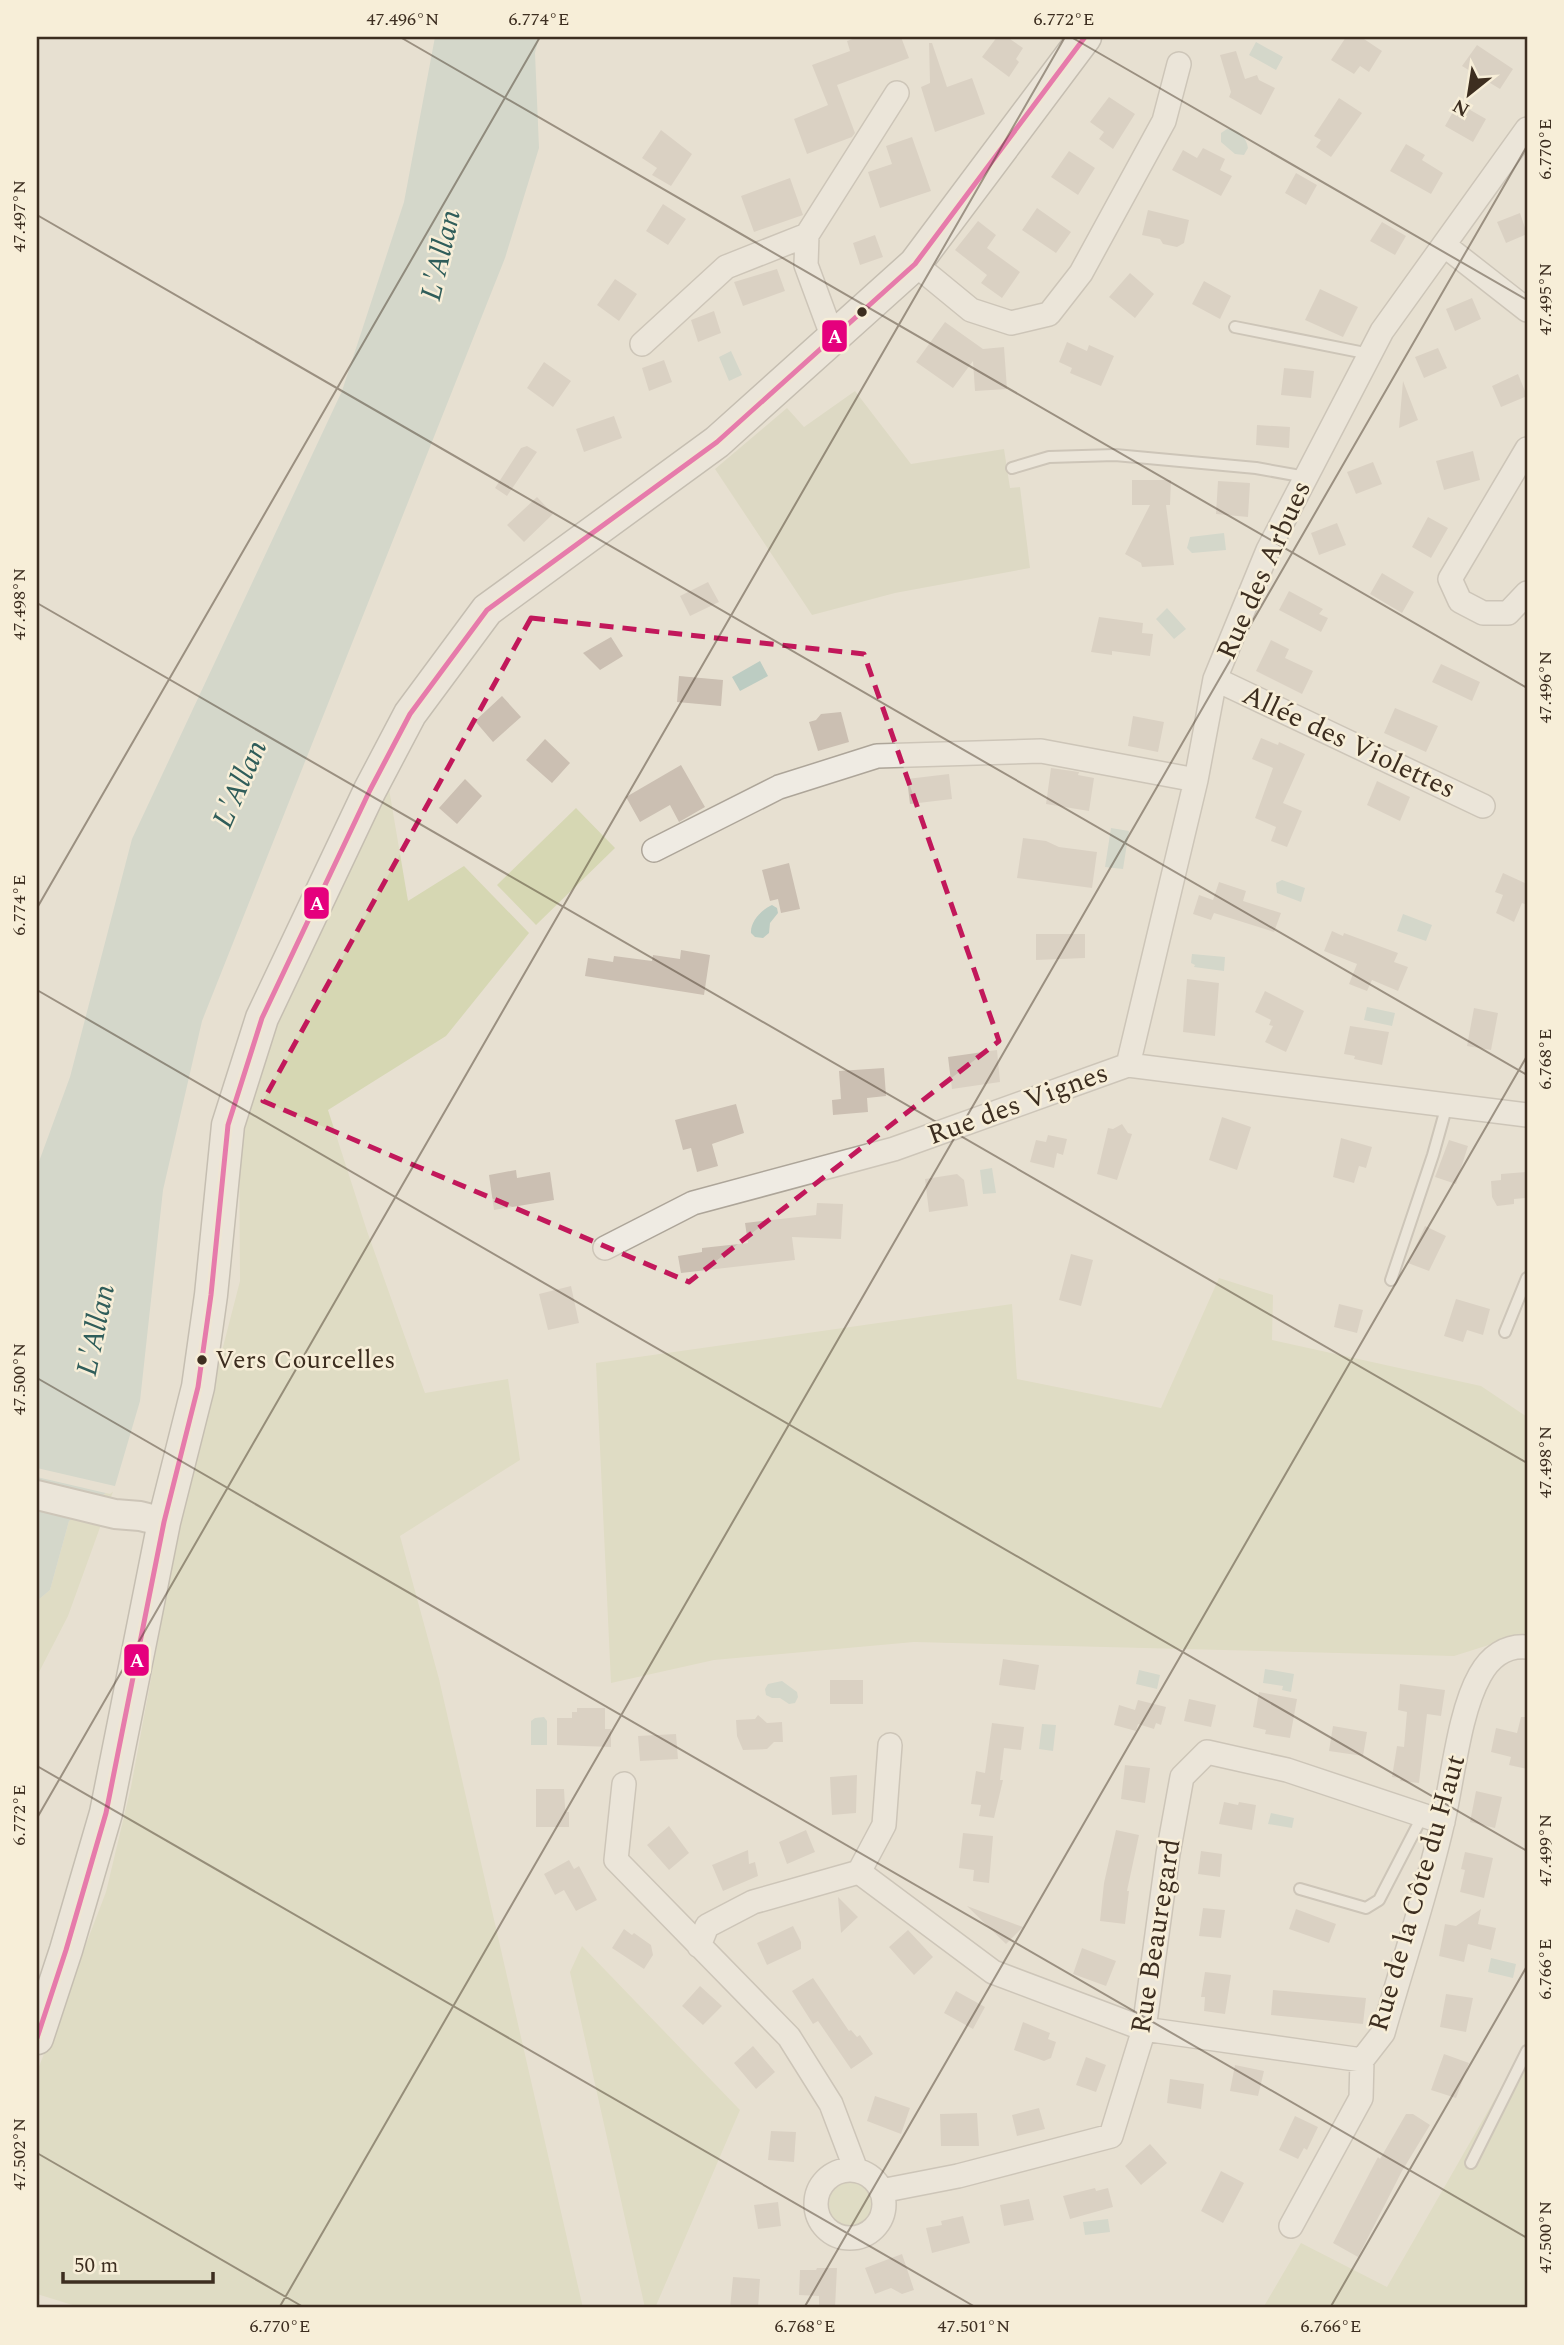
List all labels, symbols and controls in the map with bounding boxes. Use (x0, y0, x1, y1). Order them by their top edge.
text: 47.496°N (367, 6, 439, 33)
text: 6.774°E (508, 6, 570, 33)
text: 6.772°E (1033, 6, 1095, 33)
north arrow (1434, 60, 1504, 130)
text: N (1447, 91, 1475, 124)
text: 6.770°E (1532, 118, 1559, 180)
text: 47.497°N (6, 180, 33, 252)
water label: L'Allan (408, 205, 474, 305)
text: 47.495°N (1532, 263, 1559, 335)
unlabelled marker (855, 305, 869, 319)
line badge: A (821, 319, 848, 353)
text: A (828, 323, 843, 352)
street label: Rue des Arbues (1205, 473, 1323, 667)
text: 47.498°N (6, 568, 33, 640)
text: 47.496°N (1532, 651, 1559, 723)
street label: Allée des Violettes (1235, 674, 1463, 810)
water label: L'Allan (200, 732, 280, 836)
text: 6.774°E (6, 874, 33, 936)
line badge: A (303, 886, 330, 920)
text: A (310, 890, 325, 919)
text: 6.768°E (1532, 1028, 1559, 1090)
street label: Rue des Vignes (922, 1051, 1114, 1157)
water label: L'Allan (64, 1280, 128, 1380)
place label: Vers Courcelles (215, 1340, 396, 1380)
text: 47.500°N (6, 1343, 33, 1415)
marker: Vers Courcelles (195, 1353, 209, 1367)
text: 47.498°N (1532, 1426, 1559, 1498)
line badge: A (123, 1643, 150, 1677)
text: A (130, 1647, 145, 1676)
street label: Rue de la Côte du Haut (1357, 1749, 1477, 2036)
text: 6.772°E (6, 1784, 33, 1846)
text: 47.499°N (1532, 1814, 1559, 1886)
street label: Rue Beauregard (1119, 1835, 1193, 2037)
text: 6.766°E (1532, 1938, 1559, 2000)
text: 47.502°N (6, 2118, 33, 2190)
text: 47.500°N (1532, 2201, 1559, 2273)
scale bar (63, 2240, 214, 2284)
text: 50 m (74, 2250, 118, 2282)
text: 6.770°E (249, 2313, 311, 2340)
text: 6.768°E (774, 2313, 836, 2340)
text: 47.501°N (938, 2313, 1010, 2340)
text: 6.766°E (1300, 2313, 1362, 2340)

